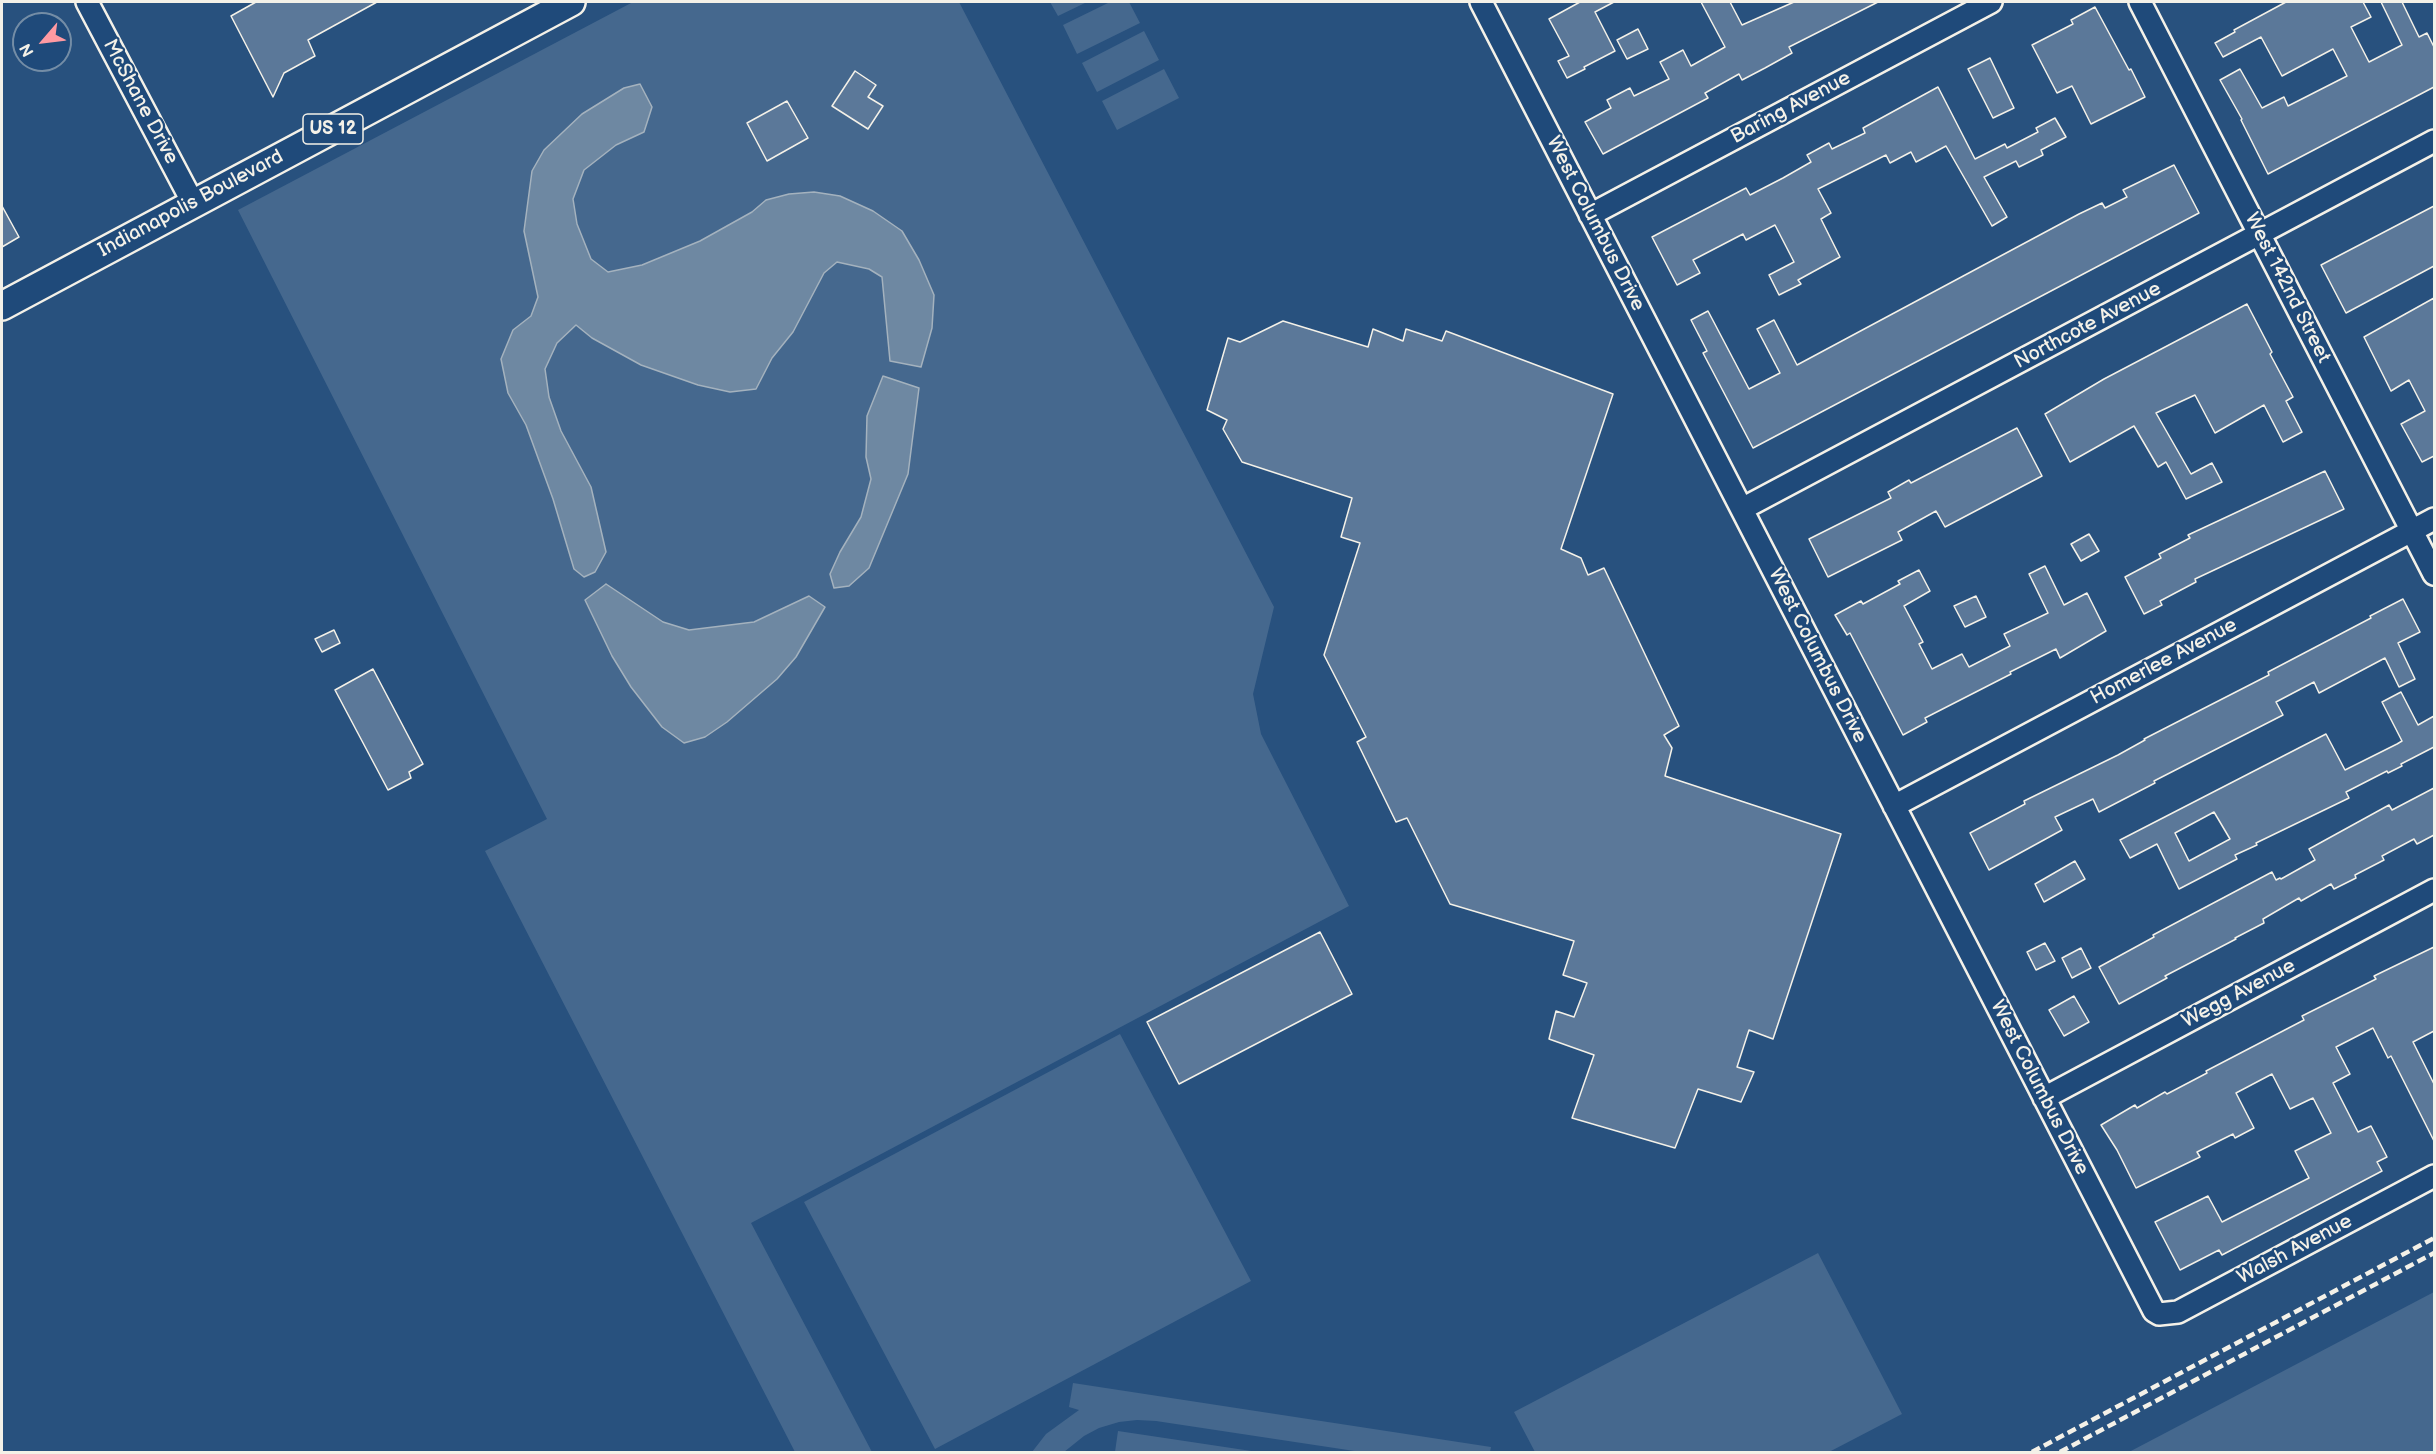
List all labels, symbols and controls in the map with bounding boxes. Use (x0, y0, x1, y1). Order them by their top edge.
north arrow (12, 12, 72, 72)
street label: McShane Drive (97, 35, 183, 169)
text: N (16, 40, 39, 60)
street label: Baring Avenue (1727, 66, 1855, 150)
road number: US 12 (303, 114, 363, 144)
street label: West Columbus Drive (1541, 133, 1649, 315)
street label: Indianapolis Boulevard (94, 145, 288, 263)
street label: West 142nd Street (2239, 209, 2335, 367)
street label: Northcote Avenue (2011, 277, 2165, 375)
street label: West Columbus Drive (1763, 565, 1871, 747)
street label: Homerlee Avenue (2087, 613, 2241, 711)
street label: Wegg Avenue (2178, 954, 2300, 1034)
street label: West Columbus Drive (1985, 997, 2093, 1179)
street label: Walsh Avenue (2234, 1210, 2356, 1290)

